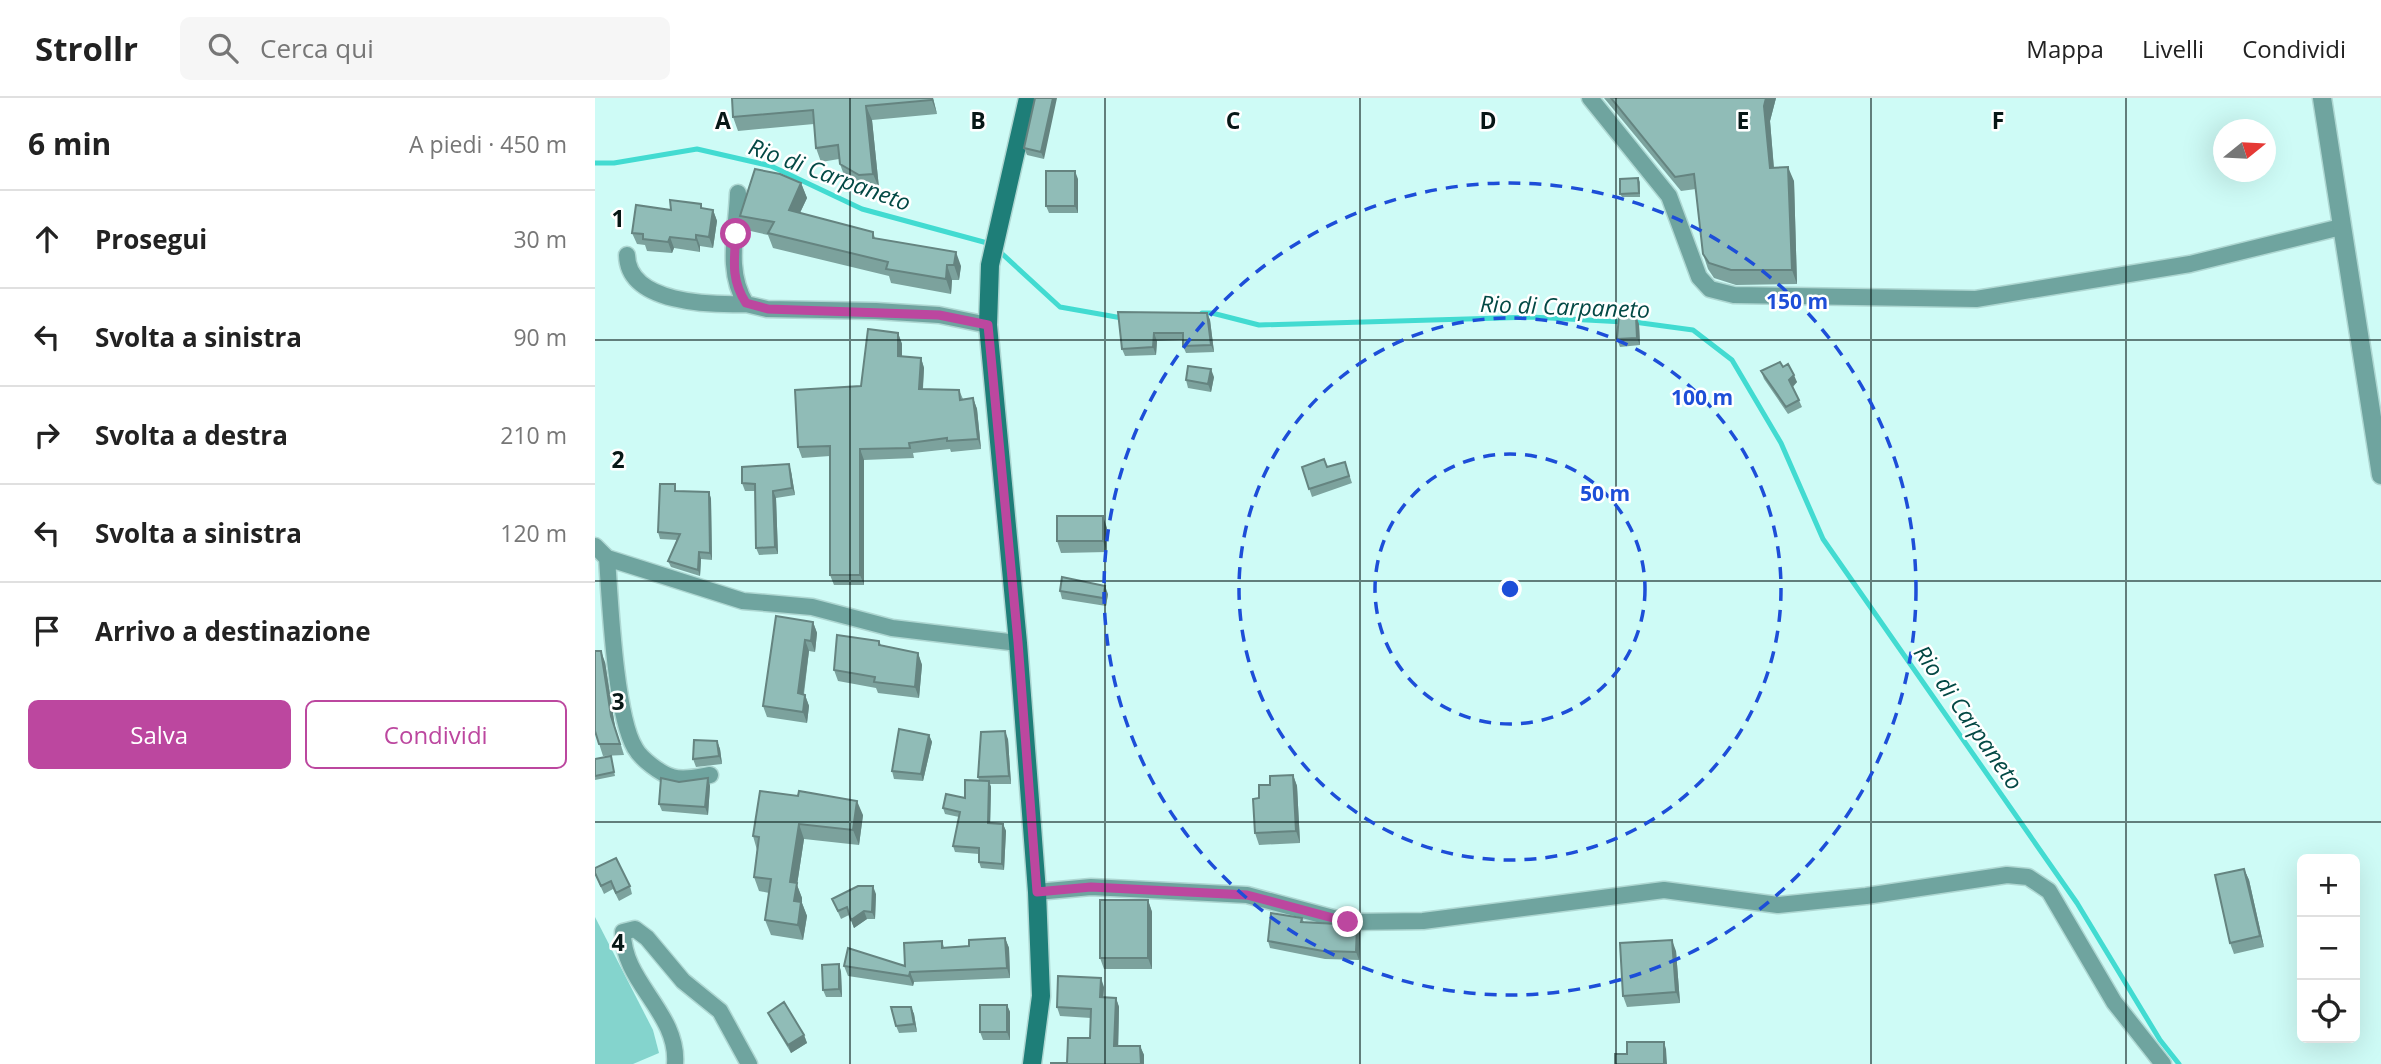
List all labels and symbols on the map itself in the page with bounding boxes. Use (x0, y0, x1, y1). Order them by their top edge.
text: A (715, 104, 731, 136)
text: B (970, 104, 986, 136)
text: C (1226, 104, 1240, 136)
text: D (1479, 104, 1497, 136)
text: E (1737, 104, 1749, 136)
text: F (1992, 104, 2004, 136)
north arrow (2213, 119, 2276, 182)
water label: Rio di Carpaneto (745, 130, 915, 218)
text: 1 (611, 202, 625, 234)
route start (720, 218, 751, 249)
water label: Rio di Carpaneto (1479, 287, 1651, 325)
text: 150 m (1766, 287, 1828, 315)
text: 100 m (1671, 383, 1733, 411)
text: 2 (611, 443, 625, 475)
text: 50 m (1580, 479, 1630, 507)
centre of rings (1498, 577, 1522, 601)
water label: Rio di Carpaneto (1907, 638, 2031, 796)
text: 3 (611, 685, 625, 717)
route end (1332, 906, 1363, 937)
text: 4 (611, 926, 625, 958)

